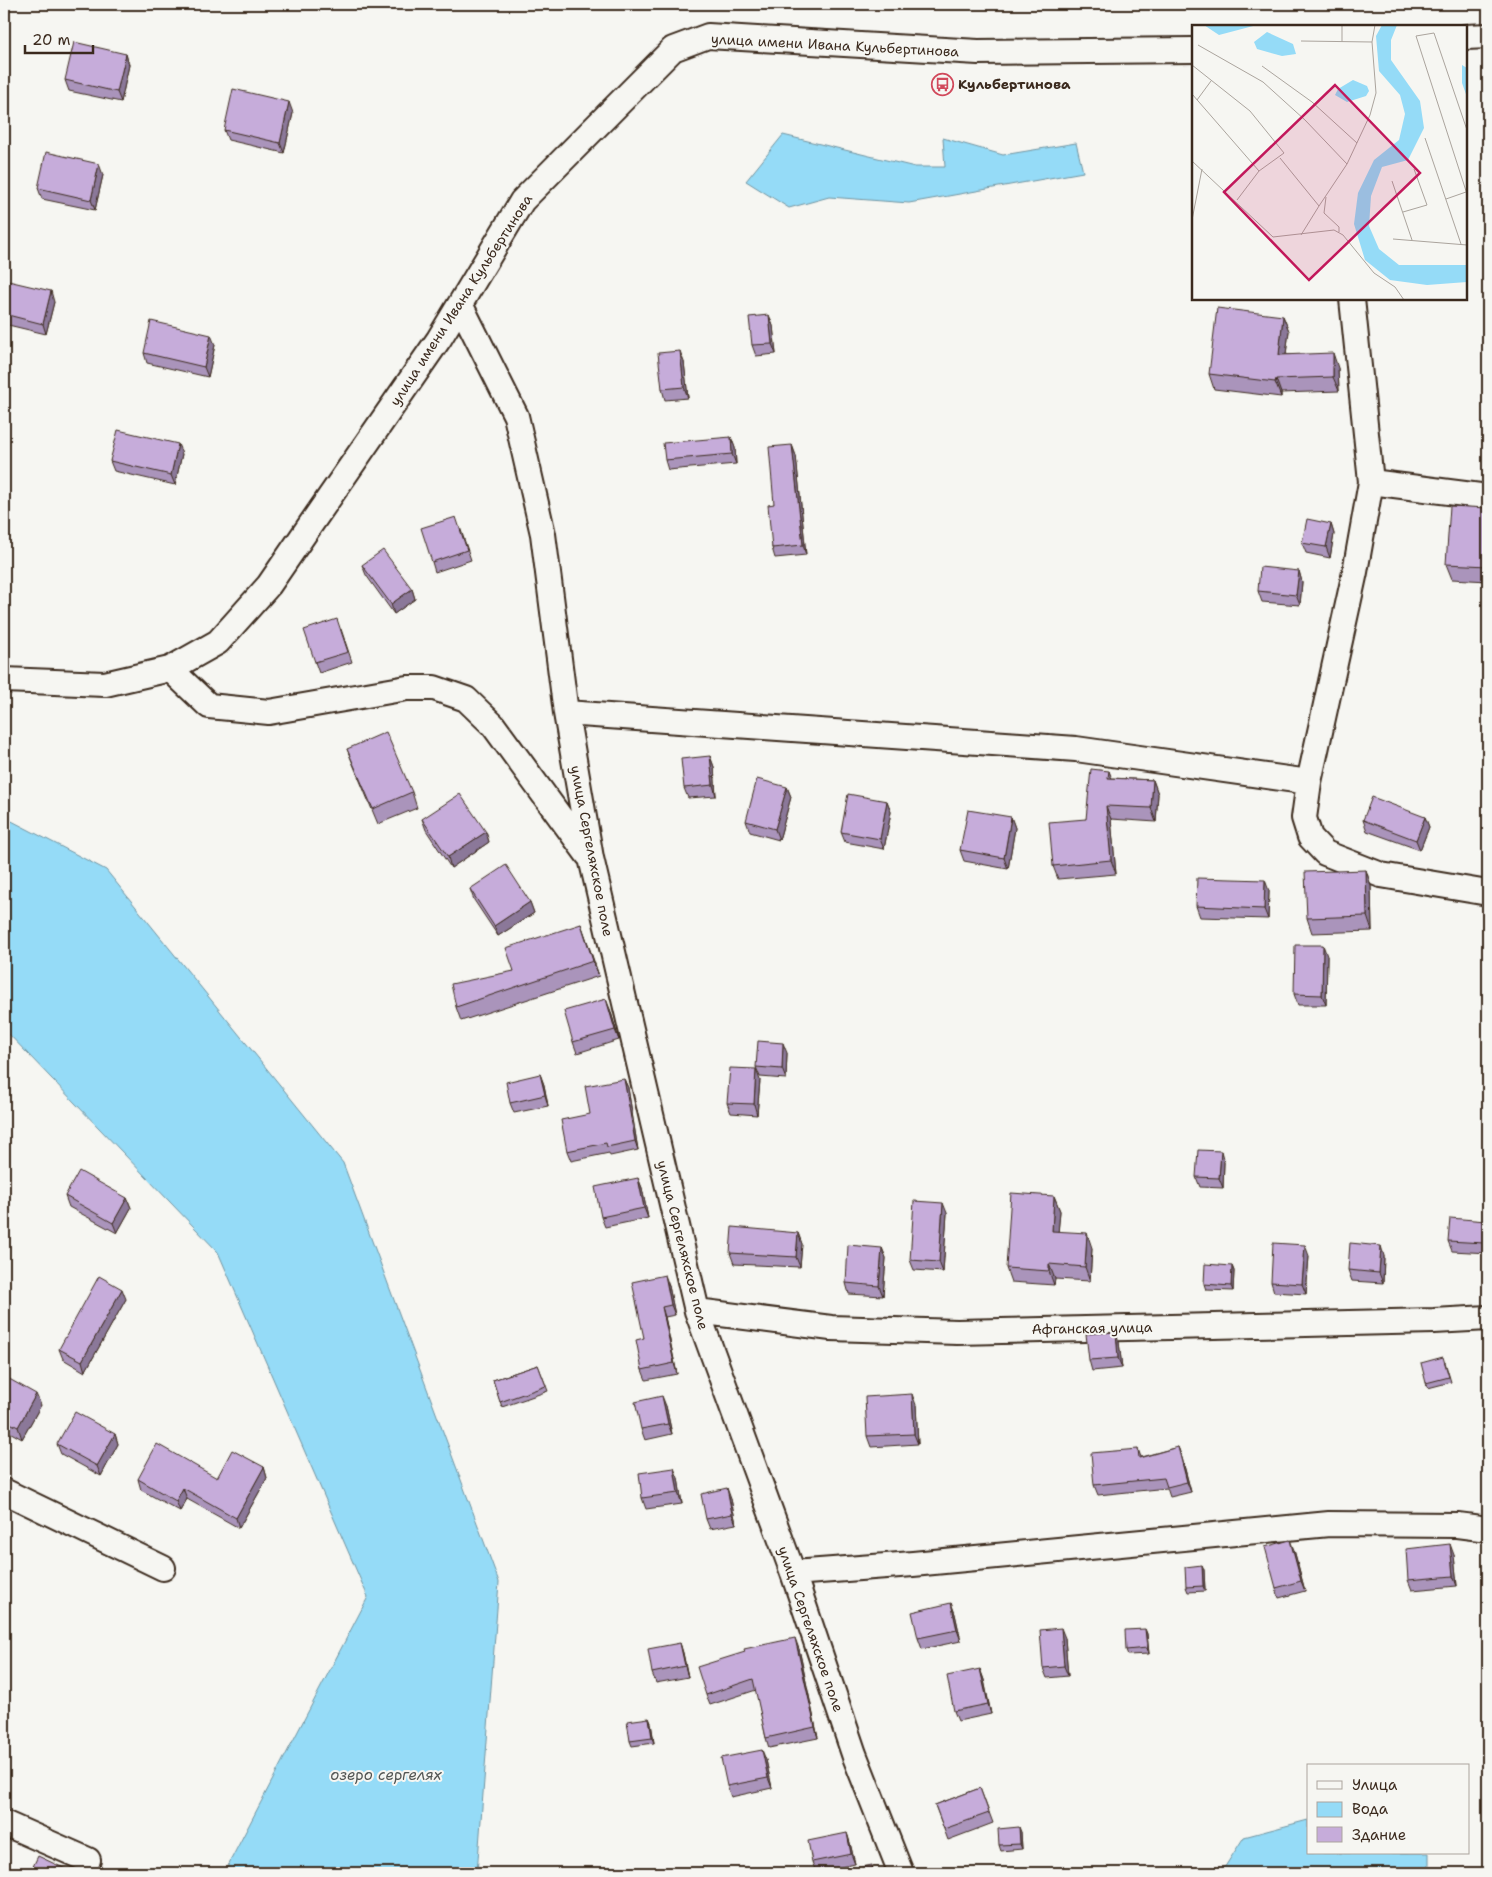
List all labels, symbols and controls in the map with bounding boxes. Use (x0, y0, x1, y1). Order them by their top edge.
scale bar (25, 22, 92, 54)
inset map (1192, 25, 1467, 300)
text: 20 m (32, 30, 71, 50)
street label: улица имени Ивана Кульбертинова (710, 30, 960, 61)
bus stop icon: Кульбертинова (930, 72, 954, 96)
place label: Кульбертинова (958, 75, 1071, 93)
street label: улица имени Ивана Кульбертинова (386, 191, 536, 409)
street label: улица Сергеляхское поле (567, 764, 617, 938)
street label: улица Сергеляхское поле (653, 1158, 713, 1332)
street label: Афганская улица (1031, 1318, 1153, 1338)
street label: улица Сергеляхское поле (774, 1544, 848, 1714)
legend (1307, 1764, 1470, 1854)
water label: озеро сергелях (330, 1765, 443, 1785)
text: Улица (1352, 1775, 1398, 1795)
text: Вода (1352, 1799, 1389, 1819)
text: Здание (1352, 1825, 1406, 1845)

